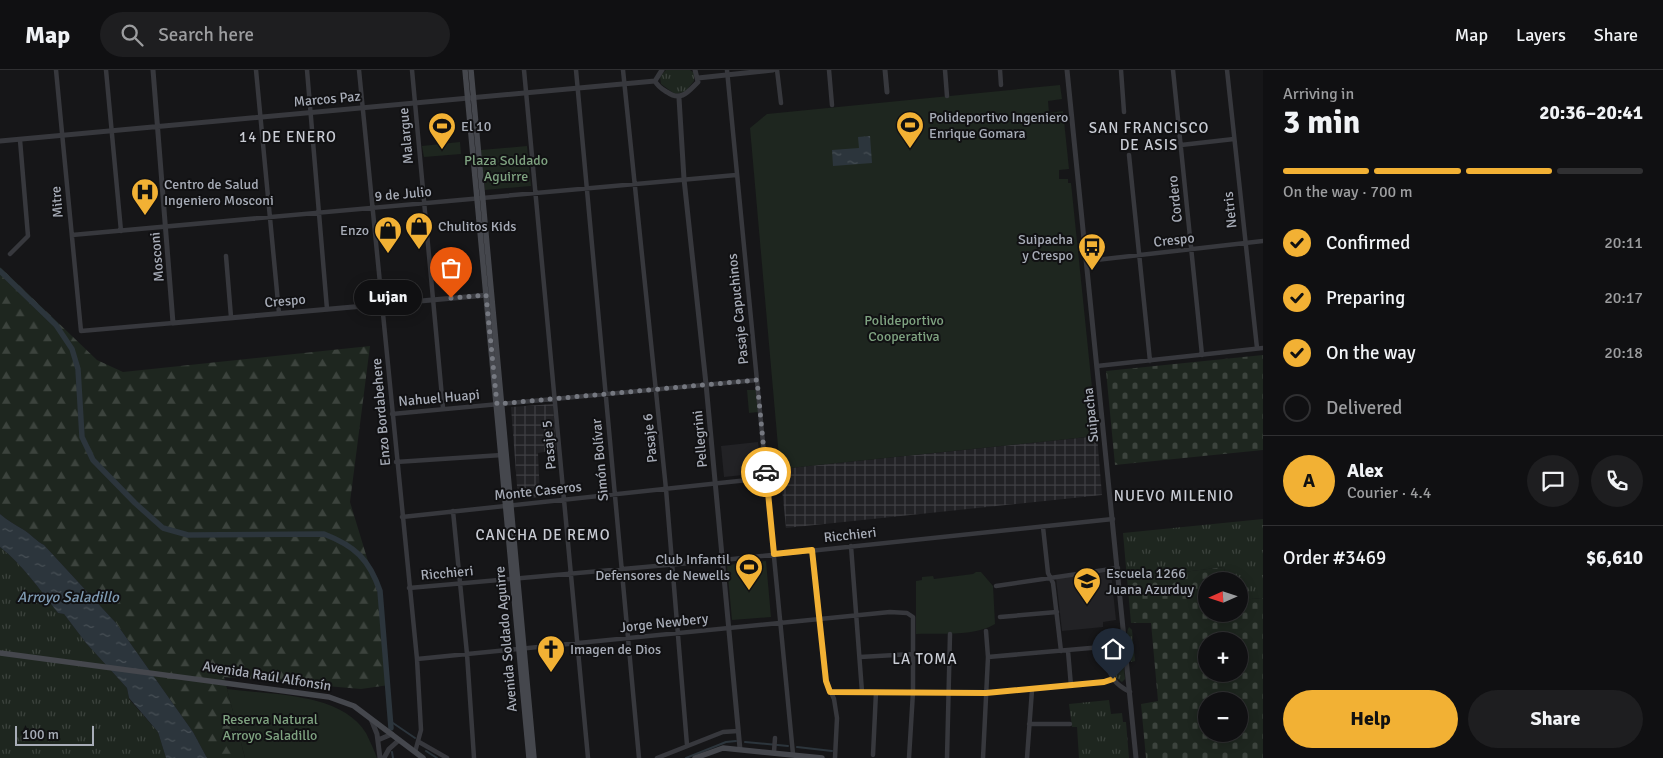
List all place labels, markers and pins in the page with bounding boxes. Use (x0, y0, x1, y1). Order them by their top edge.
place label: Polideportivo Ingeniero Enrique Gomara (929, 109, 1068, 142)
sports icon: Polideportivo Ingeniero Enrique Gomara (895, 110, 925, 149)
sports icon: El 10 (427, 111, 457, 150)
place label: El 10 (461, 118, 491, 135)
place label: Centro de Salud Ingeniero Mosconi (164, 176, 274, 209)
hospital icon: Centro de Salud Ingeniero Mosconi (130, 177, 160, 216)
shop icon: Chulitos Kids (404, 211, 434, 250)
shop icon: Enzo (373, 215, 403, 254)
place label: Chulitos Kids (438, 218, 516, 235)
place label: Enzo (340, 222, 369, 239)
place label: Suipacha y Crespo (1018, 231, 1073, 264)
bus stop icon: Suipacha y Crespo (1077, 232, 1107, 271)
pin (430, 247, 472, 298)
callout: Lujan (354, 280, 421, 316)
place label: Club Infantil Defensores de Newells (595, 551, 730, 584)
sports icon: Club Infantil Defensores de Newells (734, 552, 764, 591)
place label: Escuela 1266 Juana Azurduy (1106, 565, 1194, 598)
school or university icon: Escuela 1266 Juana Azurduy (1072, 566, 1102, 605)
pin (1092, 628, 1134, 679)
church icon: Imagen de Dios (536, 634, 566, 673)
place label: Imagen de Dios (570, 641, 661, 658)

